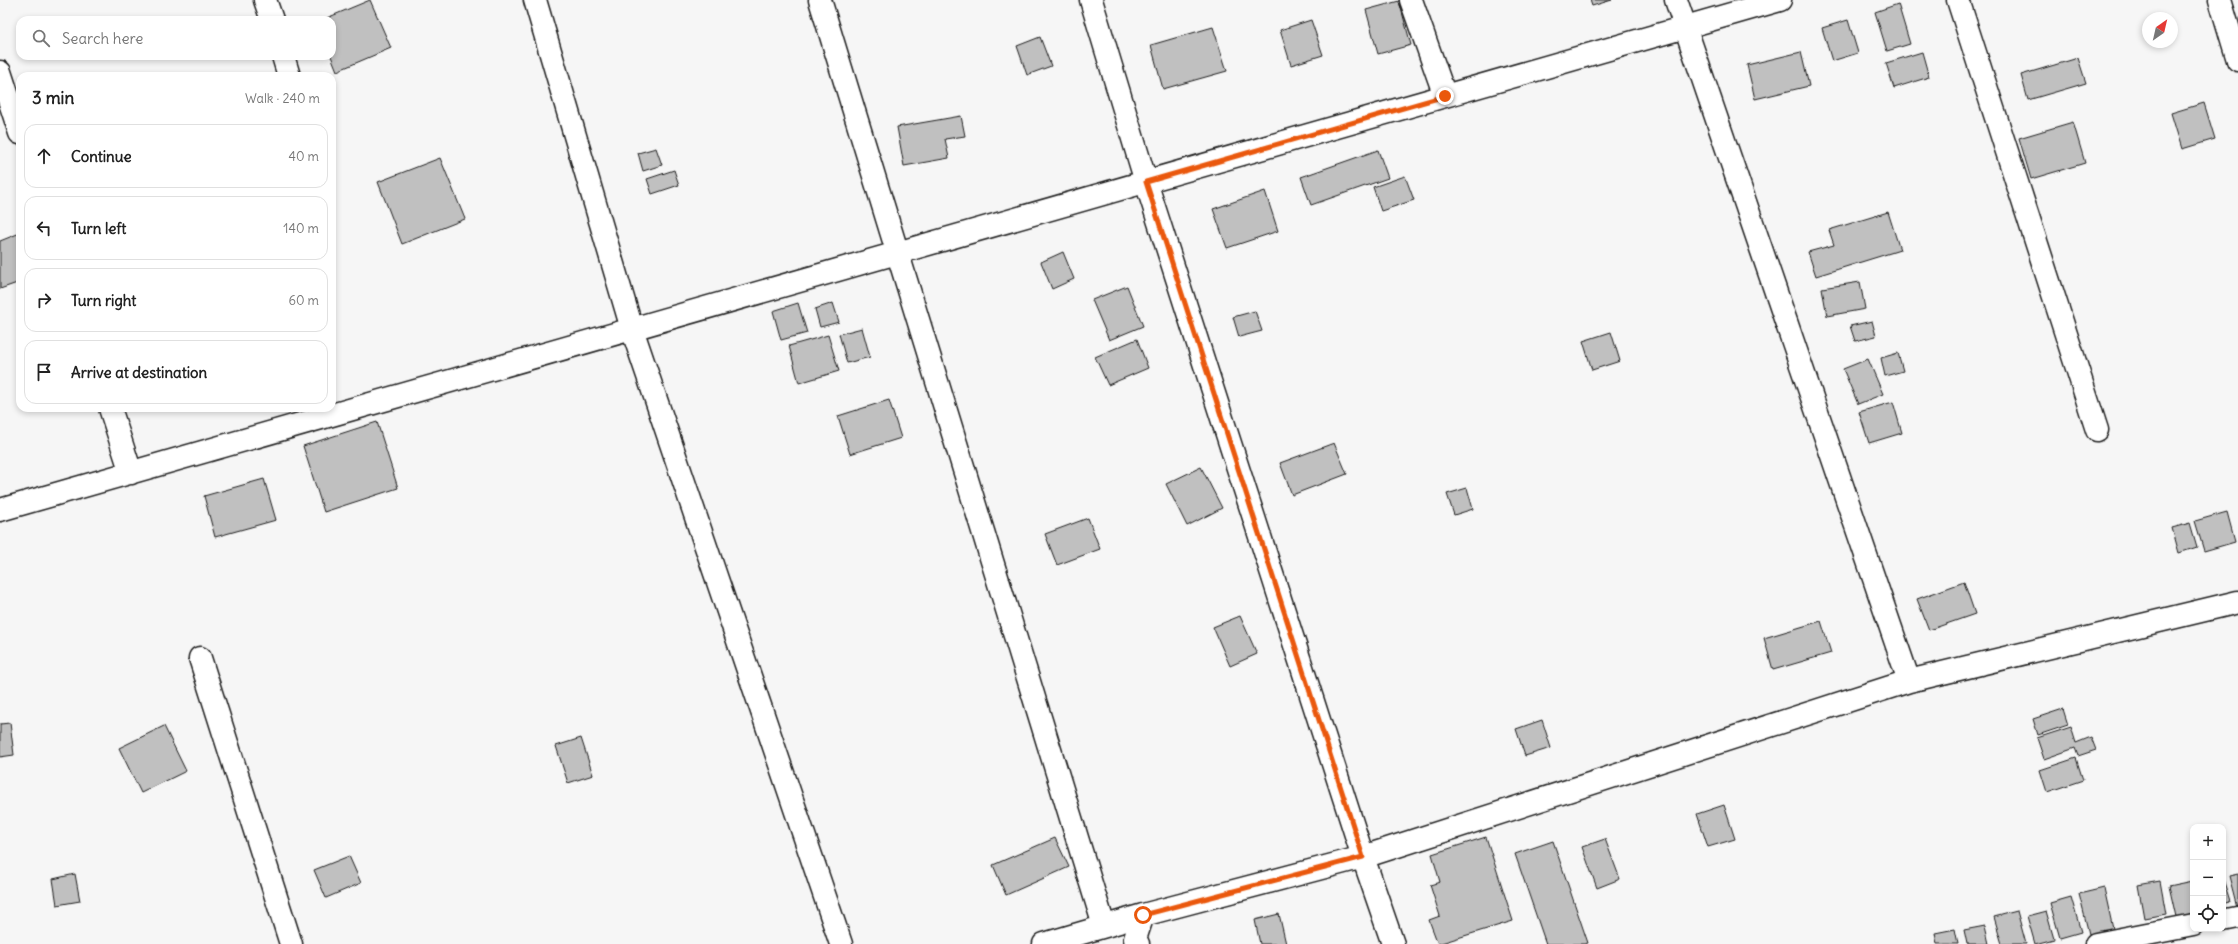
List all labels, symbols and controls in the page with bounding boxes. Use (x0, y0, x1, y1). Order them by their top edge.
north arrow (2142, 12, 2178, 48)
search box (16, 16, 336, 60)
icon: search (30, 27, 52, 49)
text: Search here (62, 29, 143, 48)
text: 3 min (32, 87, 74, 109)
route end (1436, 87, 1454, 105)
text: Walk · 240 m (245, 90, 320, 107)
icon: ahead (33, 145, 55, 167)
text: Continue (71, 147, 132, 166)
text: 40 m (288, 148, 319, 165)
icon: left (33, 217, 55, 239)
text: Turn left (71, 219, 126, 238)
text: 140 m (283, 220, 319, 237)
icon: right (33, 289, 55, 311)
text: Turn right (71, 291, 136, 310)
text: 60 m (288, 292, 319, 309)
icon: arrive (33, 361, 55, 383)
text: Arrive at destination (71, 363, 207, 382)
map controls (2190, 824, 2226, 932)
button: + (2190, 824, 2226, 860)
button: − (2190, 860, 2226, 896)
button: locate (2190, 896, 2226, 932)
route start (1134, 906, 1152, 924)

